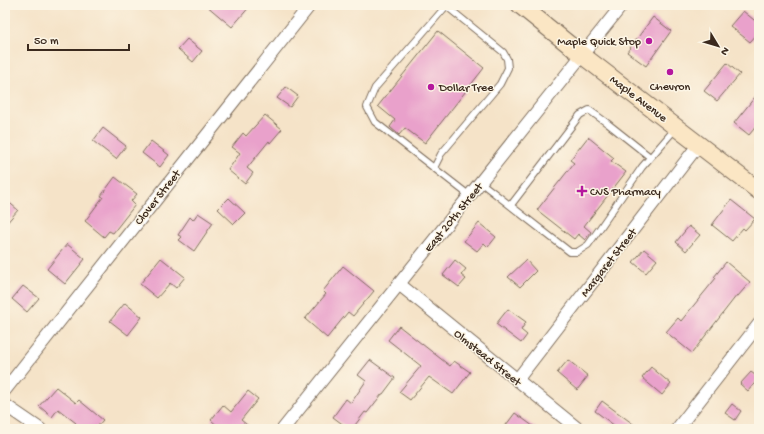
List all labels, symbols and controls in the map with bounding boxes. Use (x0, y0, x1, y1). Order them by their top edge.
scale bar (28, 26, 129, 52)
north arrow (698, 26, 738, 66)
text: 50 m (34, 35, 59, 49)
place label: Maple Quick Stop (557, 36, 641, 50)
marker: Maple Quick Stop (644, 36, 654, 46)
text: N (717, 44, 731, 57)
marker: Chevron (665, 67, 675, 77)
street label: Maple Avenue (606, 73, 670, 126)
place label: Chevron (650, 81, 691, 95)
marker: Dollar Tree (426, 82, 436, 92)
place label: Dollar Tree (438, 82, 494, 96)
street label: Clover Street (133, 167, 185, 229)
street label: East 20th Street (422, 180, 487, 256)
marker: CVS Pharmacy (577, 186, 587, 196)
place label: CVS Pharmacy (590, 186, 661, 200)
street label: Margaret Street (579, 225, 641, 300)
street label: Olmstead Street (450, 327, 524, 391)

